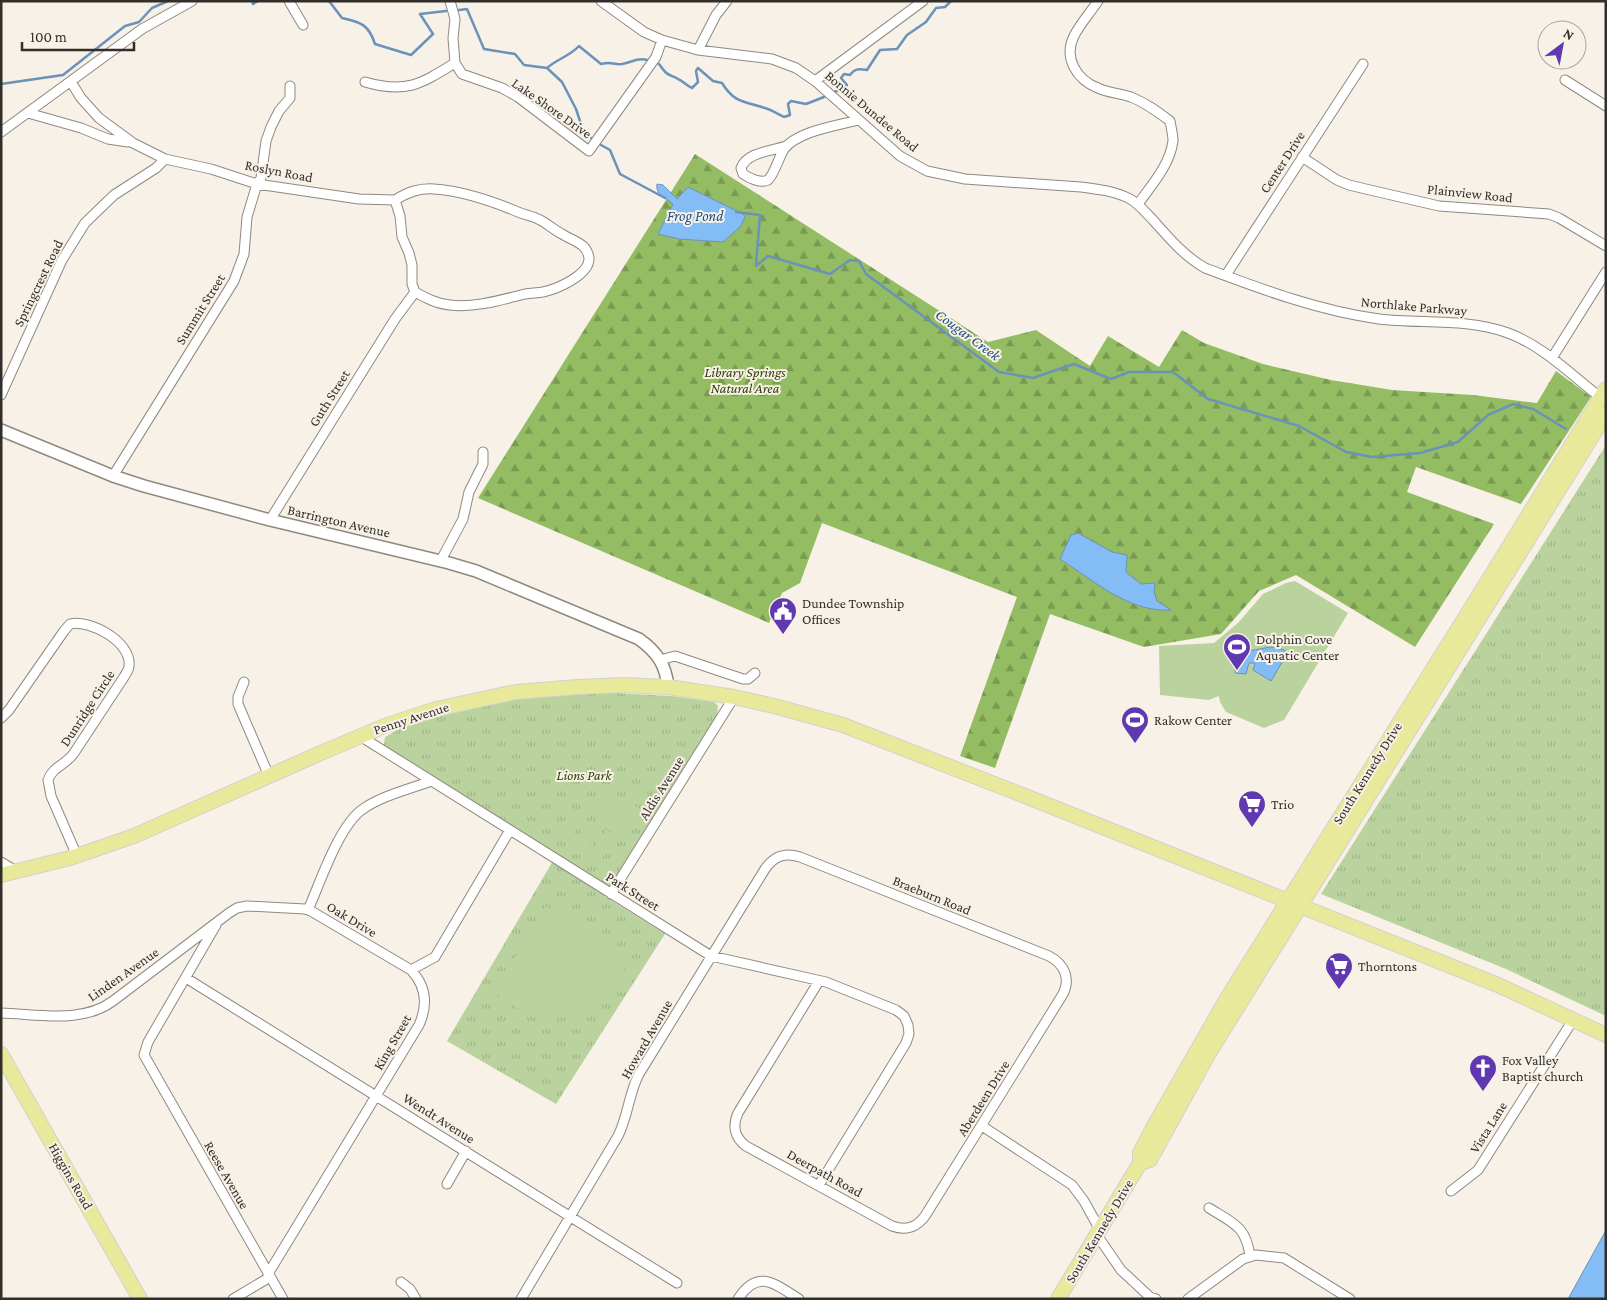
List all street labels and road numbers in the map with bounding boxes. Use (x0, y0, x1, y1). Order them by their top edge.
street label: Bonnie Dundee Road (822, 67, 922, 155)
street label: Lake Shore Drive (509, 75, 595, 141)
street label: Center Drive (1256, 128, 1308, 196)
street label: Roslyn Road (244, 157, 315, 186)
street label: Plainview Road (1426, 181, 1514, 206)
street label: Springcrest Road (10, 236, 66, 329)
street label: Summit Street (172, 270, 228, 347)
street label: Northlake Parkway (1360, 293, 1468, 319)
street label: Guth Street (305, 366, 353, 429)
street label: Barrington Avenue (286, 501, 392, 541)
street label: Dunridge Circle (56, 667, 118, 749)
street label: Penny Avenue (371, 698, 451, 738)
street label: South Kennedy Drive (1329, 719, 1405, 827)
street label: Aldis Avenue (635, 753, 687, 823)
street label: Park Street (603, 868, 663, 914)
street label: Braeburn Road (891, 872, 974, 918)
street label: Oak Drive (324, 898, 380, 940)
street label: Linden Avenue (84, 944, 162, 1004)
street label: Howard Avenue (617, 997, 675, 1081)
street label: King Street (370, 1011, 414, 1073)
street label: Aberdeen Drive (953, 1057, 1013, 1139)
street label: Wendt Avenue (400, 1090, 478, 1146)
street label: Vista Lane (1466, 1098, 1510, 1156)
street label: Reese Avenue (201, 1138, 253, 1212)
street label: Higgins Road (46, 1140, 97, 1213)
street label: Deerpath Road (785, 1146, 866, 1201)
street label: South Kennedy Drive (1062, 1176, 1136, 1286)

